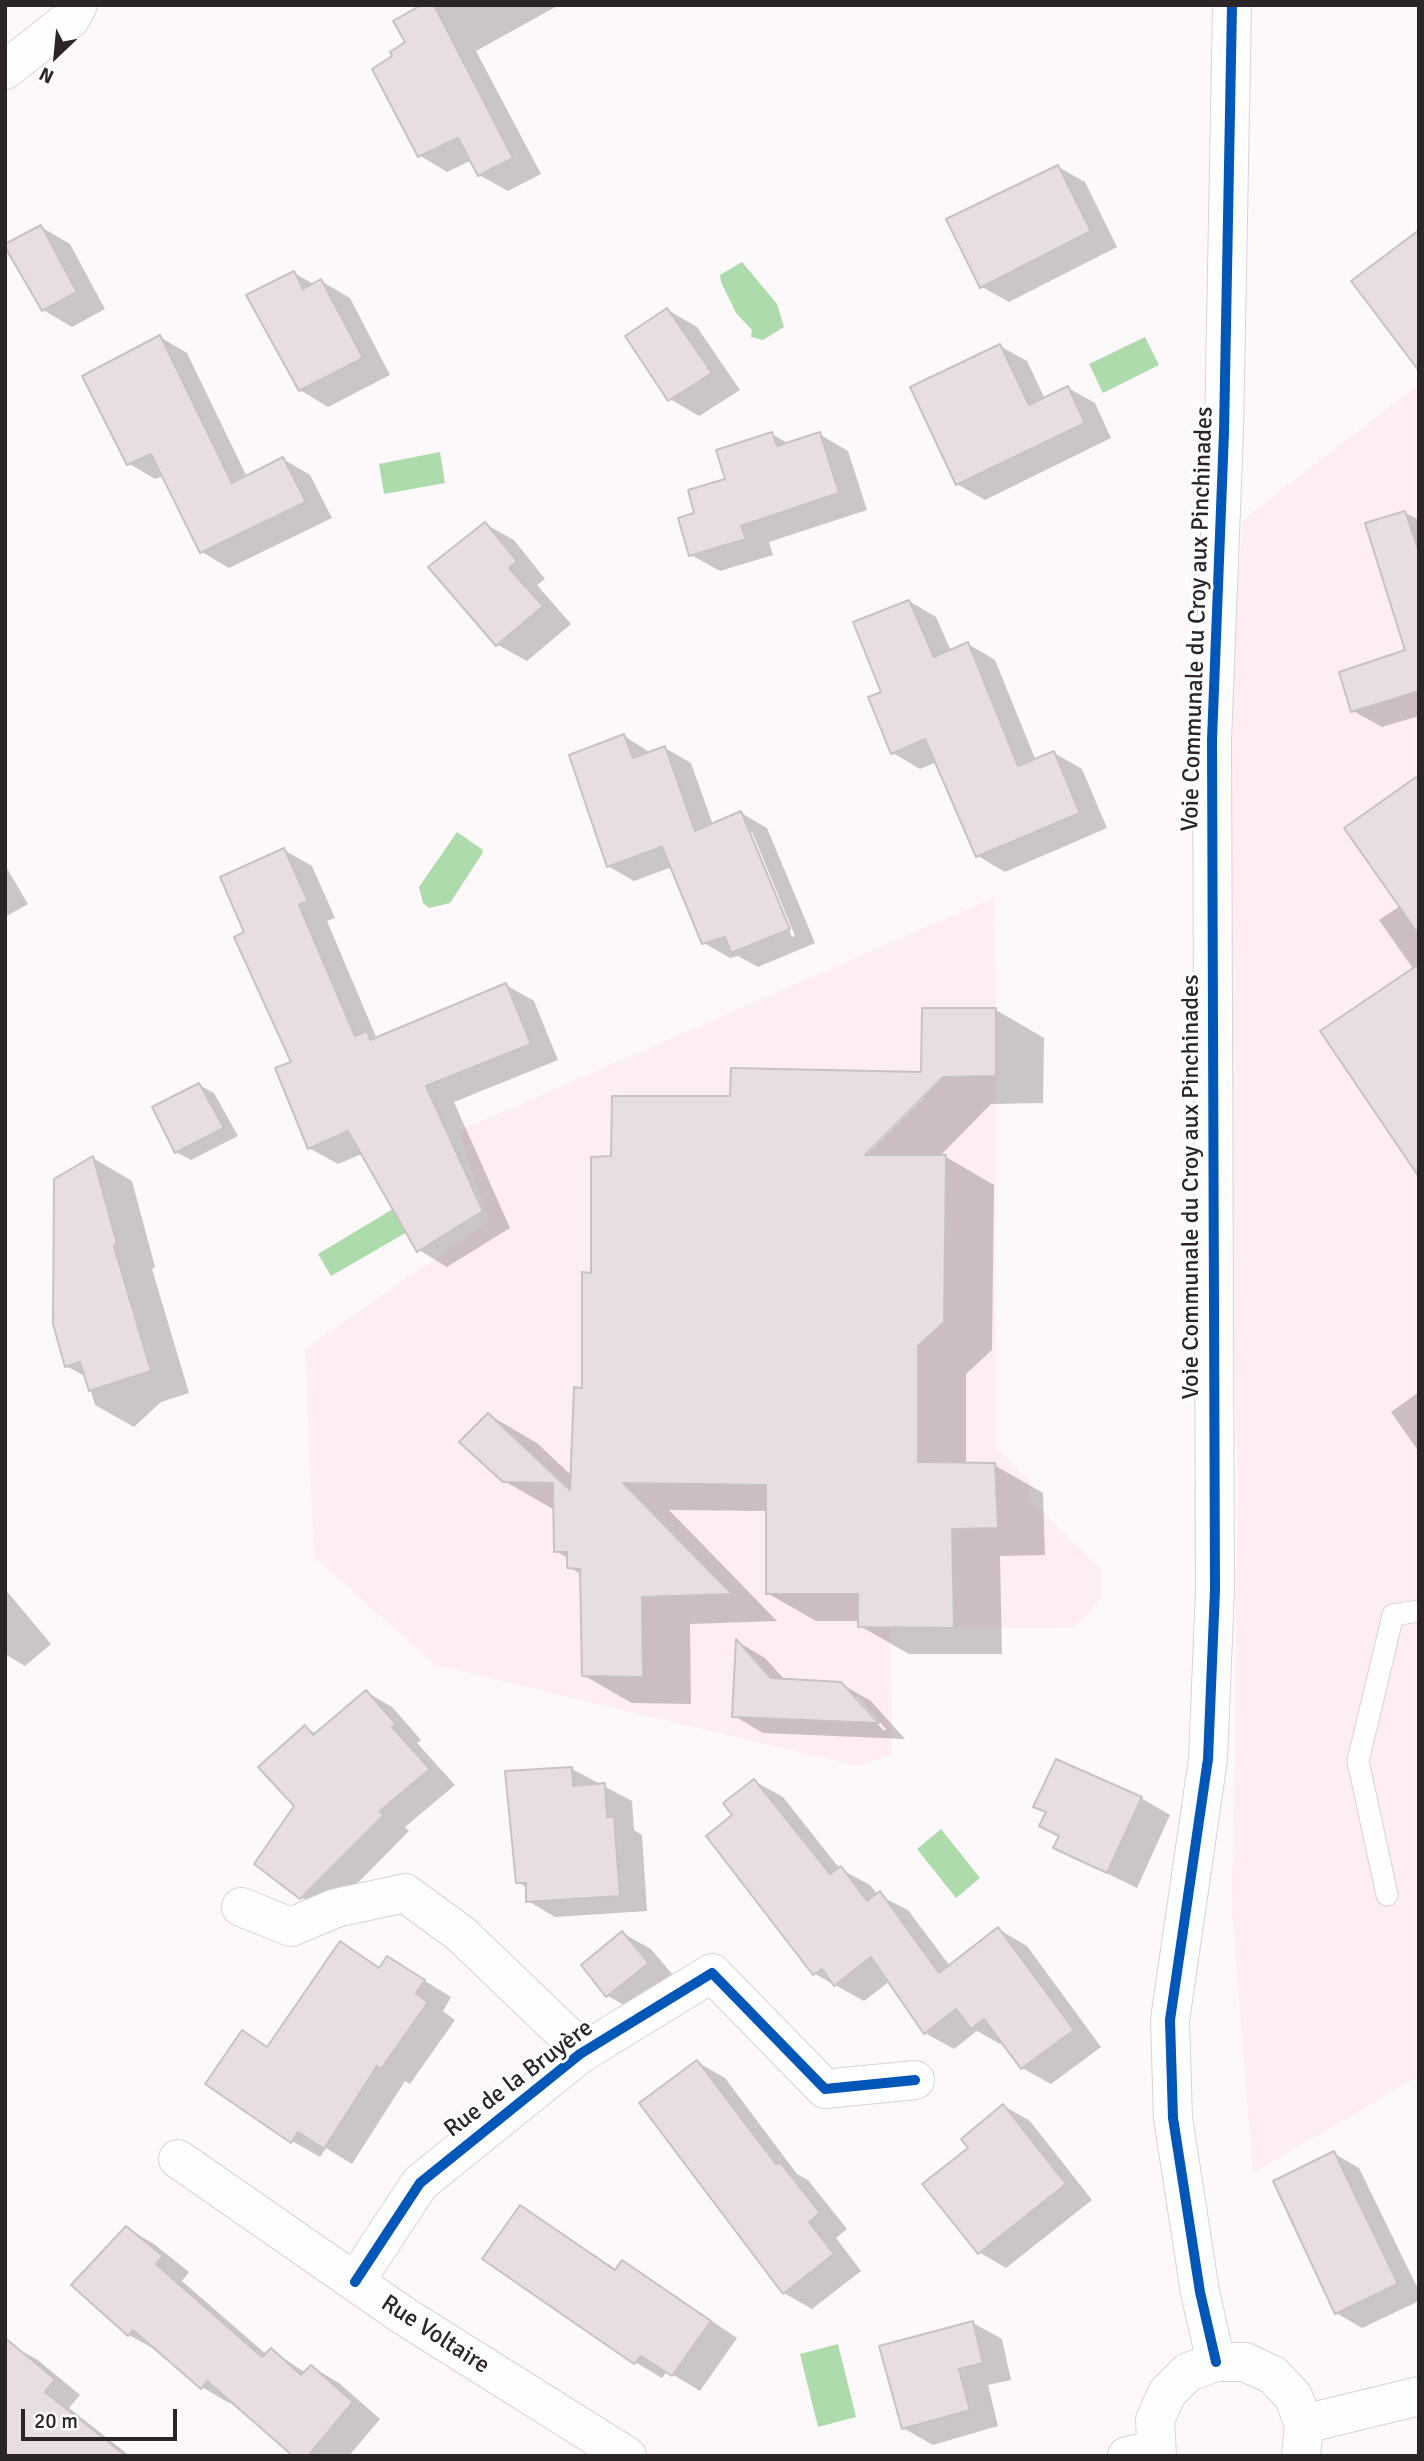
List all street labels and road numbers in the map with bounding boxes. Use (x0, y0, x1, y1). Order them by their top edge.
street label: Voie Communale du Croy aux Pinchinades (1176, 406, 1220, 832)
street label: Voie Communale du Croy aux Pinchinades (1178, 974, 1206, 1400)
street label: Rue de la Bruyère (439, 2014, 599, 2144)
street label: Rue Voltaire (375, 2289, 495, 2381)

